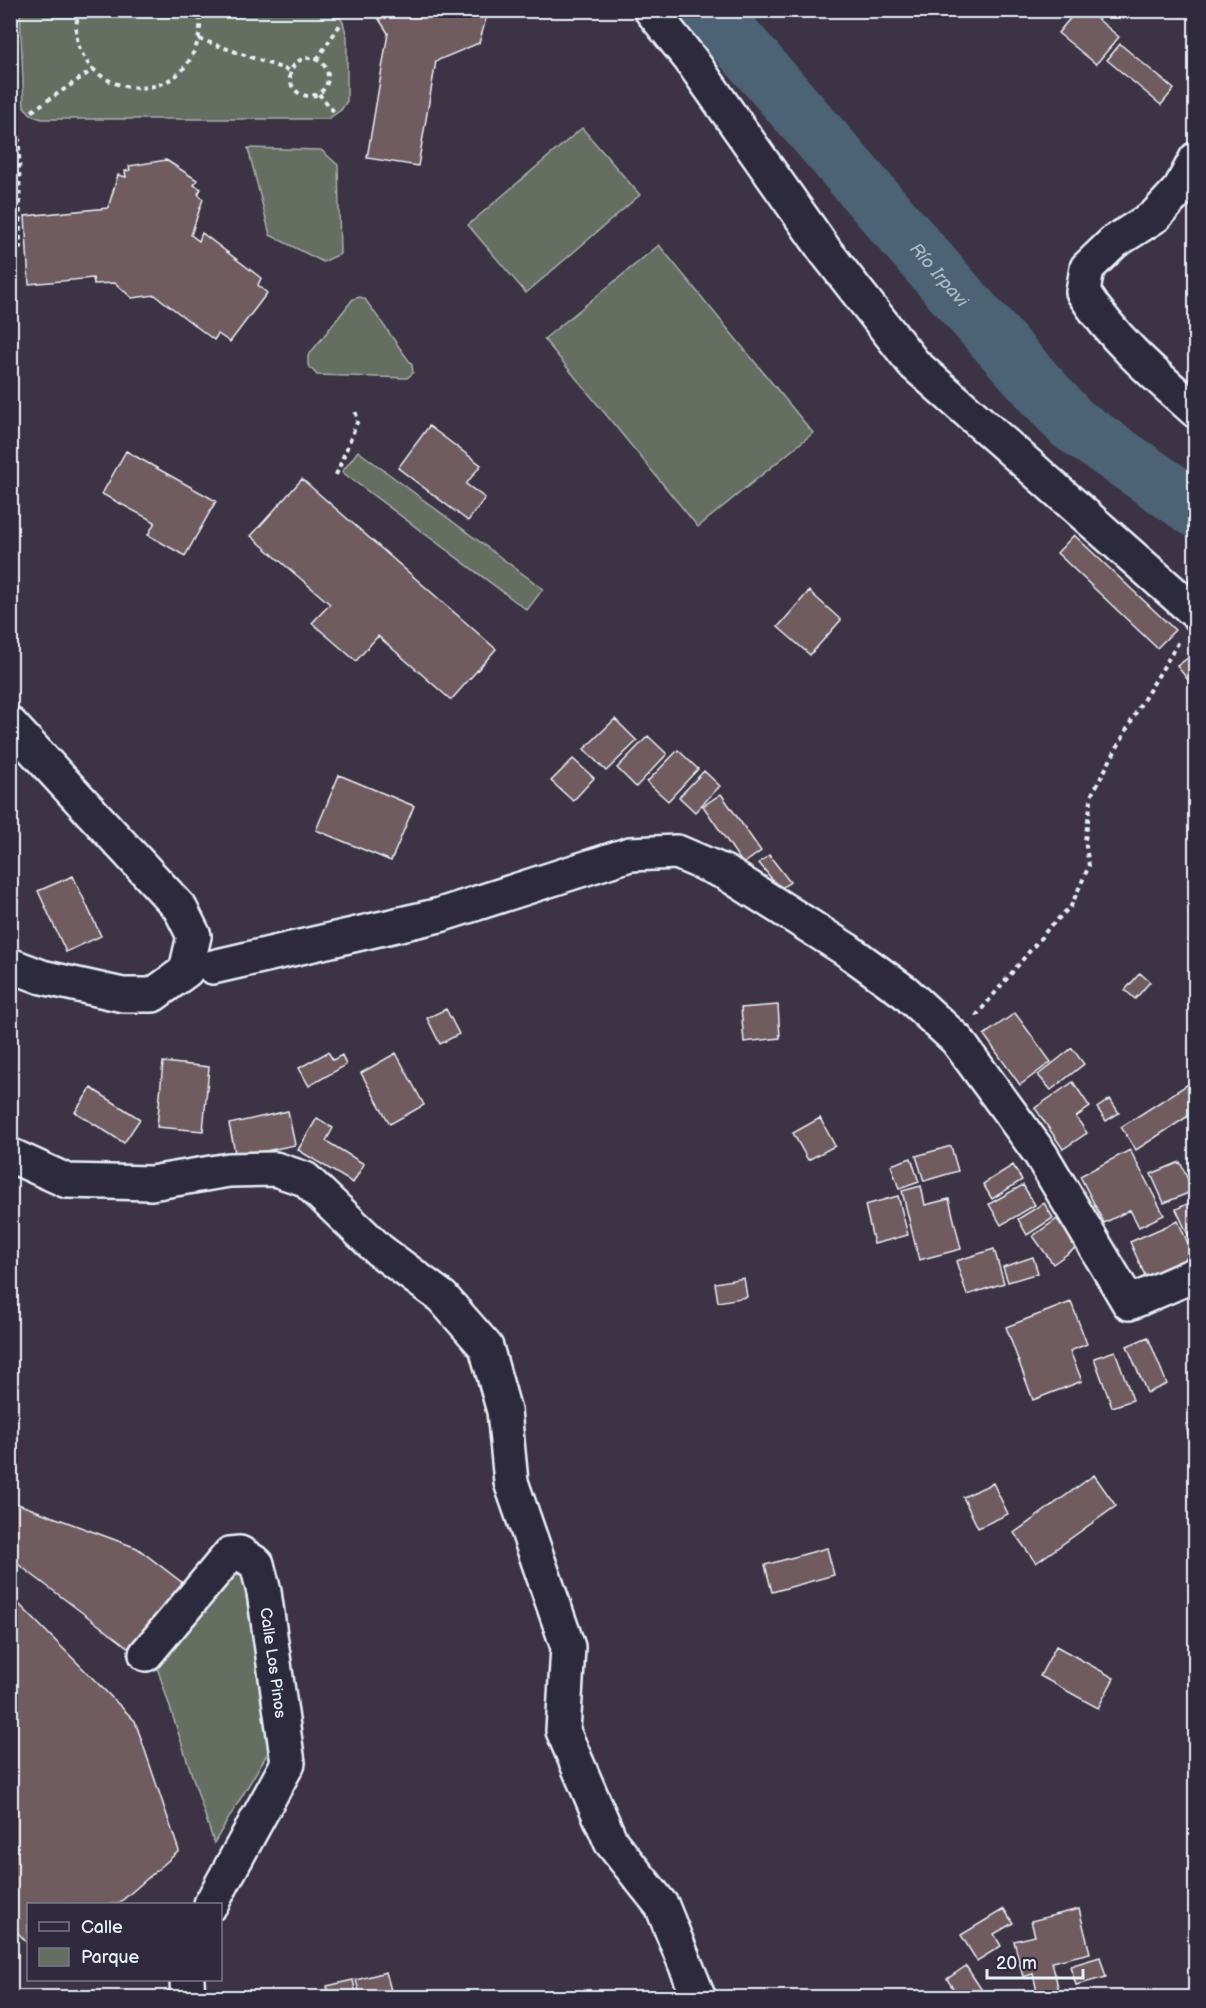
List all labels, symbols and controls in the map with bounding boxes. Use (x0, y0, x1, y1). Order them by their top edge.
water label: Río Irpavi (905, 239, 973, 312)
street label: Calle Los Pinos (255, 1606, 290, 1719)
legend (27, 1903, 222, 1981)
text: Calle (81, 1917, 123, 1938)
scale bar (987, 1942, 1083, 1980)
text: Parque (81, 1947, 139, 1968)
text: 20 m (996, 1953, 1037, 1974)

